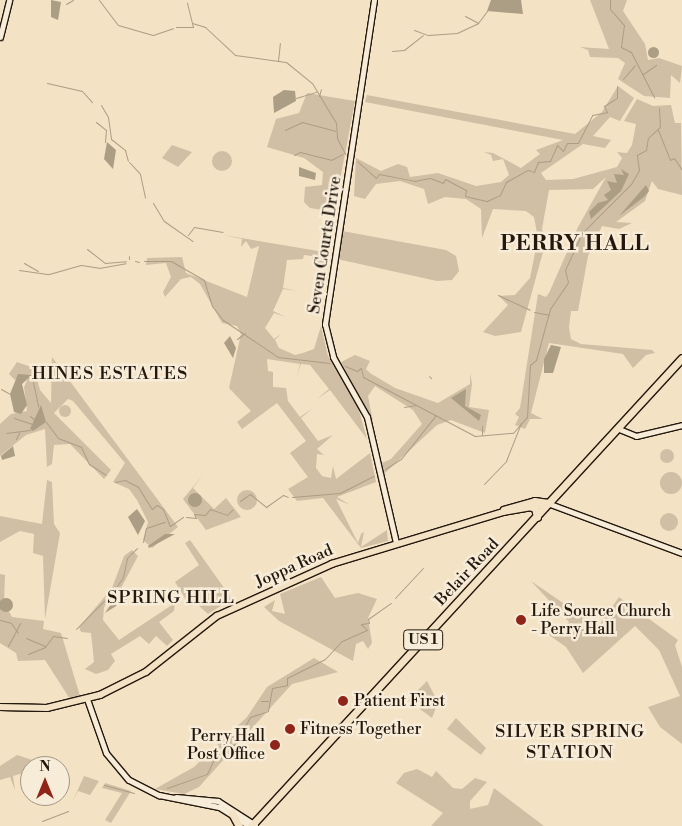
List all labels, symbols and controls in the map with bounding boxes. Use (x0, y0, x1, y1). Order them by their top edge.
street label: Seven Courts Drive (305, 175, 345, 315)
district label: PERRY HALL (499, 231, 651, 257)
district label: HINES ESTATES (30, 363, 190, 385)
street label: Belair Road (431, 534, 503, 610)
street label: Joppa Road (252, 540, 336, 592)
district label: SPRING HILL (106, 587, 236, 609)
place label: Life Source Church - Perry Hall (531, 601, 671, 639)
marker: Life Source Church - Perry Hall (515, 614, 527, 626)
road number: US 1 (403, 628, 443, 652)
place label: Patient First (354, 691, 445, 711)
marker: Patient First (336, 694, 350, 708)
place label: Fitness Together (300, 719, 421, 739)
district label: SILVER SPRING STATION (493, 722, 647, 764)
marker: Fitness Together (284, 723, 296, 735)
place label: Perry Hall Post Office (187, 726, 265, 764)
marker: Perry Hall Post Office (269, 739, 281, 751)
north arrow (20, 756, 70, 806)
text: N (39, 758, 51, 776)

